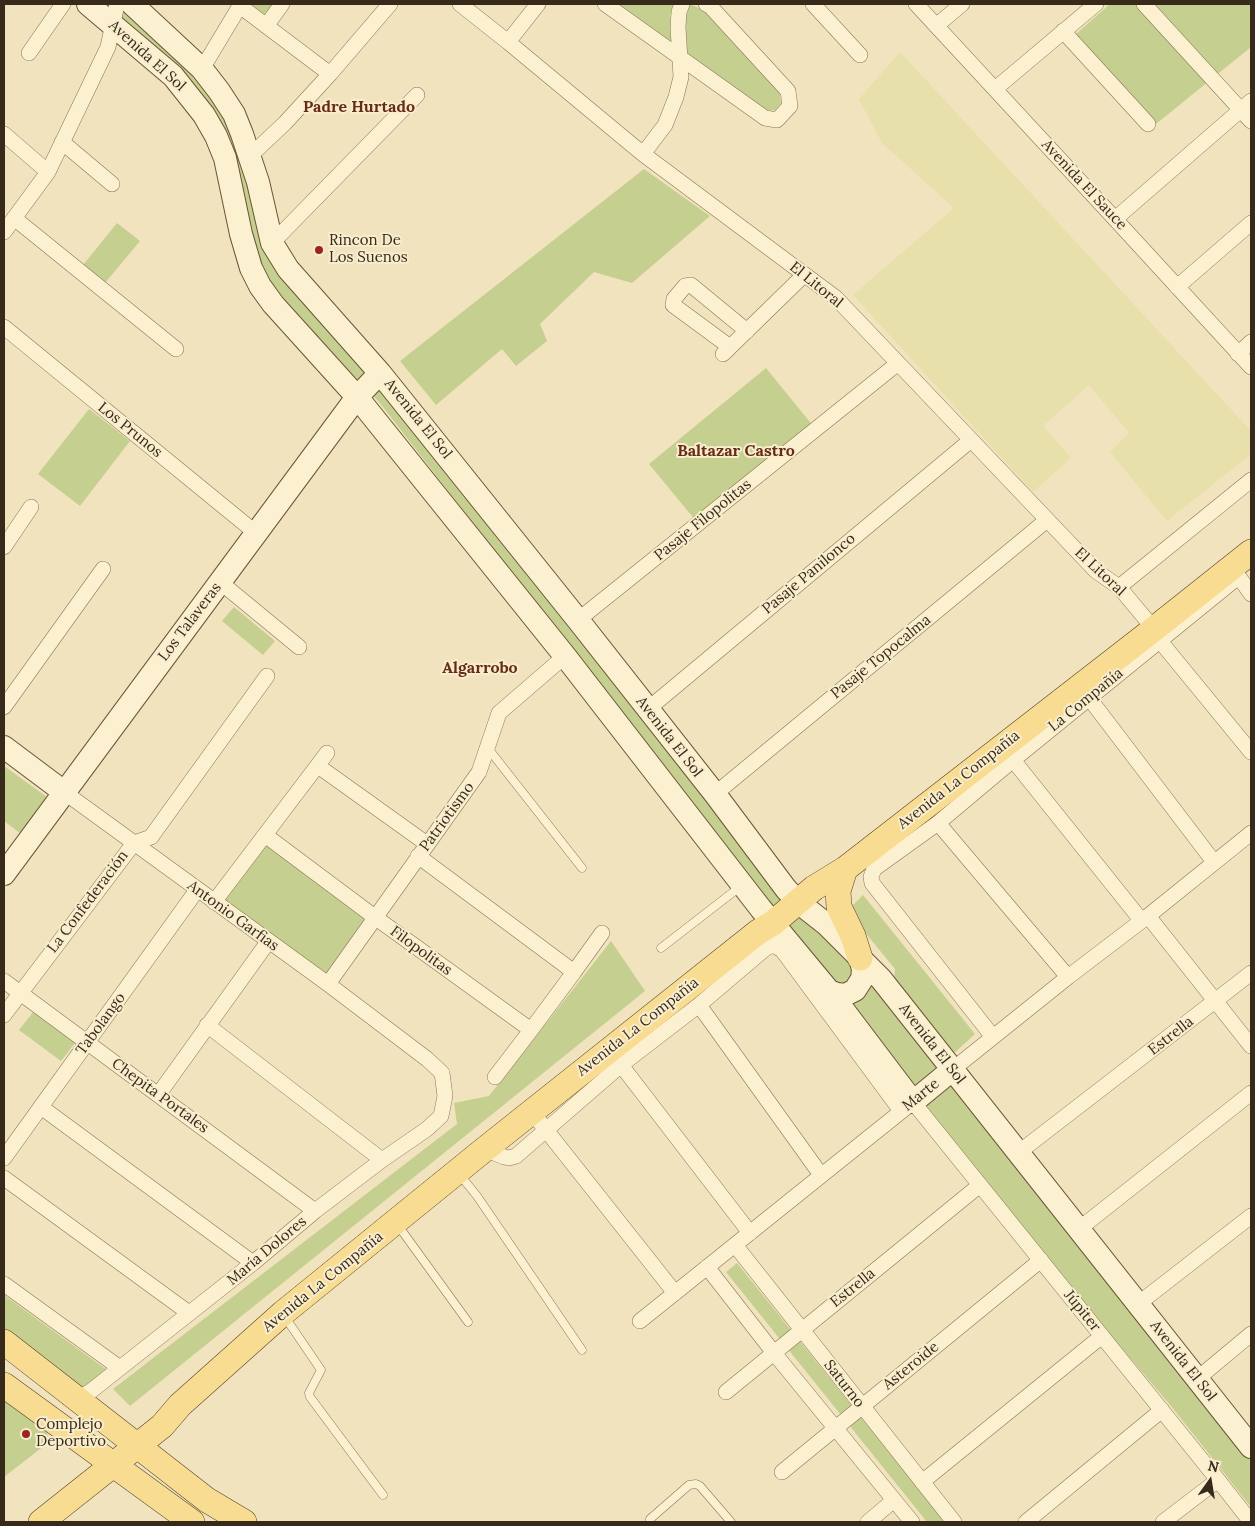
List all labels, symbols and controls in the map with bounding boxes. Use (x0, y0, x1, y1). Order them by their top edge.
street label: Avenida El Sol (105, 17, 189, 95)
district label: Padre Hurtado (303, 97, 415, 117)
street label: Avenida El Sauce (1037, 136, 1131, 234)
place label: Rincon De Los Suenos (329, 232, 408, 267)
marker: Rincon De Los Suenos (313, 244, 325, 256)
street label: El Litoral (786, 258, 846, 312)
street label: Avenida El Sol (380, 375, 456, 463)
street label: Los Prunos (94, 399, 166, 461)
district label: Baltazar Castro (677, 441, 795, 461)
street label: Pasaje Filopolitas (651, 475, 755, 565)
street label: Pasaje Panilonco (759, 530, 859, 618)
street label: El Litoral (1071, 544, 1129, 600)
street label: Los Talaveras (155, 579, 225, 665)
street label: Pasaje Topocalma (827, 611, 935, 703)
district label: Algarrobo (442, 658, 518, 678)
street label: La Compañía (1045, 664, 1127, 736)
street label: Avenida El Sol (632, 693, 706, 781)
street label: Avenida La Compañía (894, 727, 1024, 833)
street label: Patriotismo (416, 779, 478, 855)
street label: La Confederación (44, 847, 132, 957)
street label: Antonio Garfias (184, 877, 282, 955)
street label: Filopolitas (387, 923, 455, 979)
street label: Avenida La Compañía (573, 974, 703, 1080)
street label: Tabolango (72, 989, 130, 1059)
street label: Avenida El Sol (895, 1000, 969, 1088)
street label: Estrella (1145, 1013, 1197, 1059)
street label: Chepita Portales (108, 1055, 212, 1137)
street label: Marte (899, 1075, 943, 1115)
street label: María Dolores (224, 1213, 310, 1289)
street label: Avenida La Compañía (259, 1228, 387, 1336)
street label: Estrella (827, 1264, 879, 1312)
street label: Júpiter (1060, 1287, 1104, 1335)
street label: Avenida El Sol (1146, 1317, 1220, 1405)
street label: Asteroide (879, 1338, 943, 1394)
street label: Saturno (820, 1357, 868, 1411)
place label: Complejo Deportivo (36, 1416, 106, 1451)
marker: Complejo Deportivo (20, 1428, 32, 1440)
north arrow (1185, 1456, 1235, 1506)
text: N (1206, 1456, 1221, 1476)

